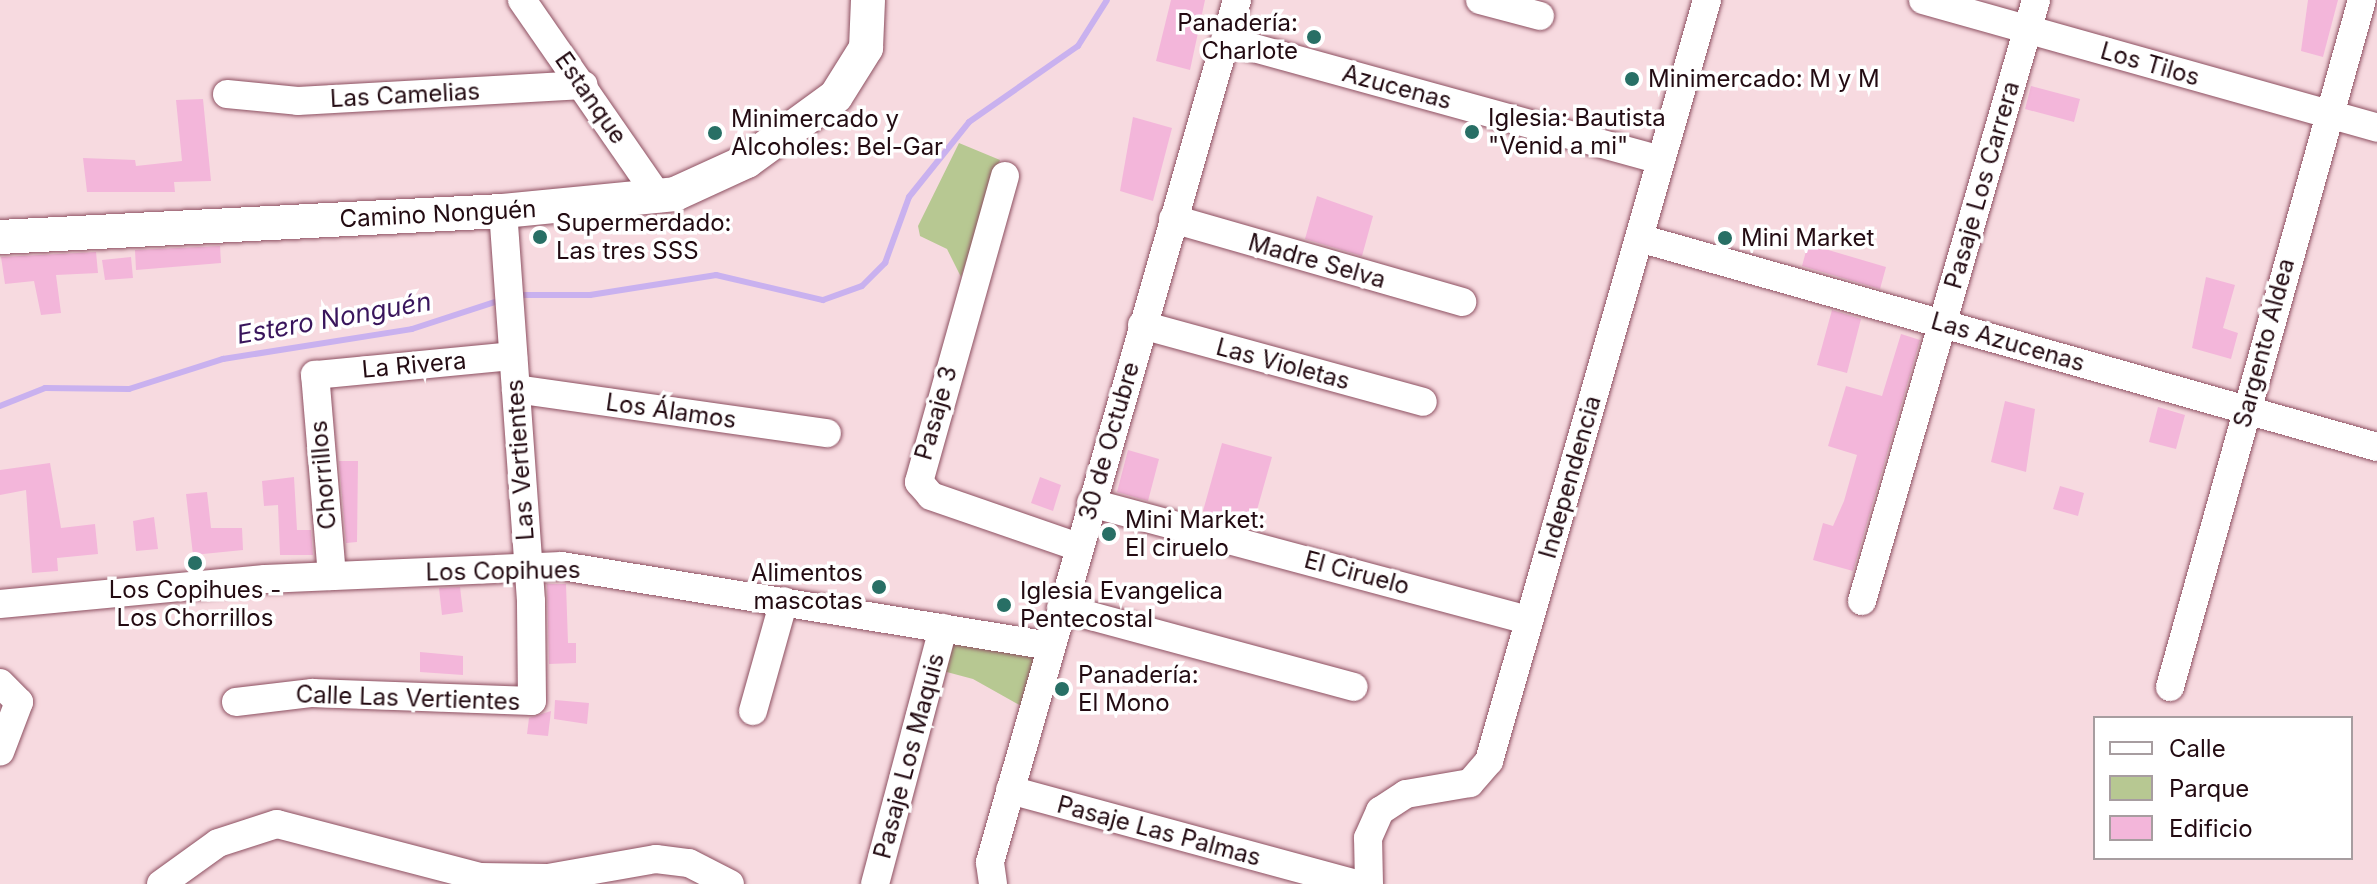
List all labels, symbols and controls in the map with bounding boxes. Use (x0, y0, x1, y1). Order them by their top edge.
place label: Panadería: Charlote (1177, 9, 1298, 65)
marker: Panadería: Charlote (1305, 28, 1323, 46)
street label: Los Tilos (2097, 36, 2203, 92)
street label: Estanque (549, 46, 633, 150)
street label: Azucenas (1339, 59, 1455, 115)
place label: Minimercado: M y M (1648, 65, 1880, 93)
marker: Minimercado: M y M (1623, 70, 1641, 88)
street label: Las Camelias (329, 77, 481, 113)
street label: Pasaje Los Carrera (1939, 78, 2025, 292)
place label: Iglesia: Bautista "Venid a mi" (1488, 104, 1666, 160)
place label: Minimercado y Alcoholes: Bel-Gar (731, 105, 943, 161)
marker: Iglesia: Bautista "Venid a mi" (1463, 123, 1481, 141)
marker: Minimercado y Alcoholes: Bel-Gar (706, 124, 724, 142)
street label: Camino Nonguén (339, 194, 537, 234)
place label: Supermerdado: Las tres SSS (556, 209, 732, 265)
place label: Mini Market (1741, 224, 1874, 252)
marker: Supermerdado: Las tres SSS (531, 228, 549, 246)
street label: Madre Selva (1245, 228, 1389, 294)
marker: Mini Market (1716, 229, 1734, 247)
street label: Sargento Aldea (2228, 255, 2300, 431)
water label: Estero Nonguén (234, 286, 434, 350)
street label: Las Azucenas (1928, 306, 2088, 378)
street label: Las Violetas (1213, 332, 1353, 396)
street label: La Rivera (361, 346, 467, 384)
street label: 30 de Octubre (1073, 358, 1145, 524)
street label: Pasaje 3 (909, 363, 963, 463)
street label: Las Vertientes (500, 379, 540, 541)
street label: Los Álamos (604, 388, 738, 434)
street label: Independencia (1533, 392, 1607, 562)
street label: Chorrillos (304, 419, 342, 531)
place label: Mini Market: El ciruelo (1125, 506, 1265, 562)
marker: Mini Market: El ciruelo (1100, 525, 1118, 543)
street label: El Ciruelo (1301, 545, 1413, 601)
marker: Los Copihues - Los Chorrillos (186, 554, 204, 572)
street label: Los Copihues (425, 555, 581, 587)
place label: Alimentos mascotas (751, 559, 863, 615)
place label: Los Copihues - Los Chorrillos (109, 576, 281, 632)
place label: Iglesia Evangelica Pentecostal (1020, 577, 1223, 633)
marker: Alimentos mascotas (870, 578, 888, 596)
marker: Iglesia Evangelica Pentecostal (995, 596, 1013, 614)
street label: Pasaje Los Maquis (868, 650, 950, 862)
place label: Panadería: El Mono (1078, 661, 1199, 717)
street label: Calle Las Vertientes (295, 680, 521, 716)
marker: Panadería: El Mono (1053, 680, 1071, 698)
legend (2093, 716, 2353, 860)
text: Calle (2169, 734, 2226, 763)
text: Parque (2169, 774, 2249, 803)
street label: Pasaje Las Palmas (1054, 790, 1264, 872)
text: Edificio (2169, 814, 2253, 843)

